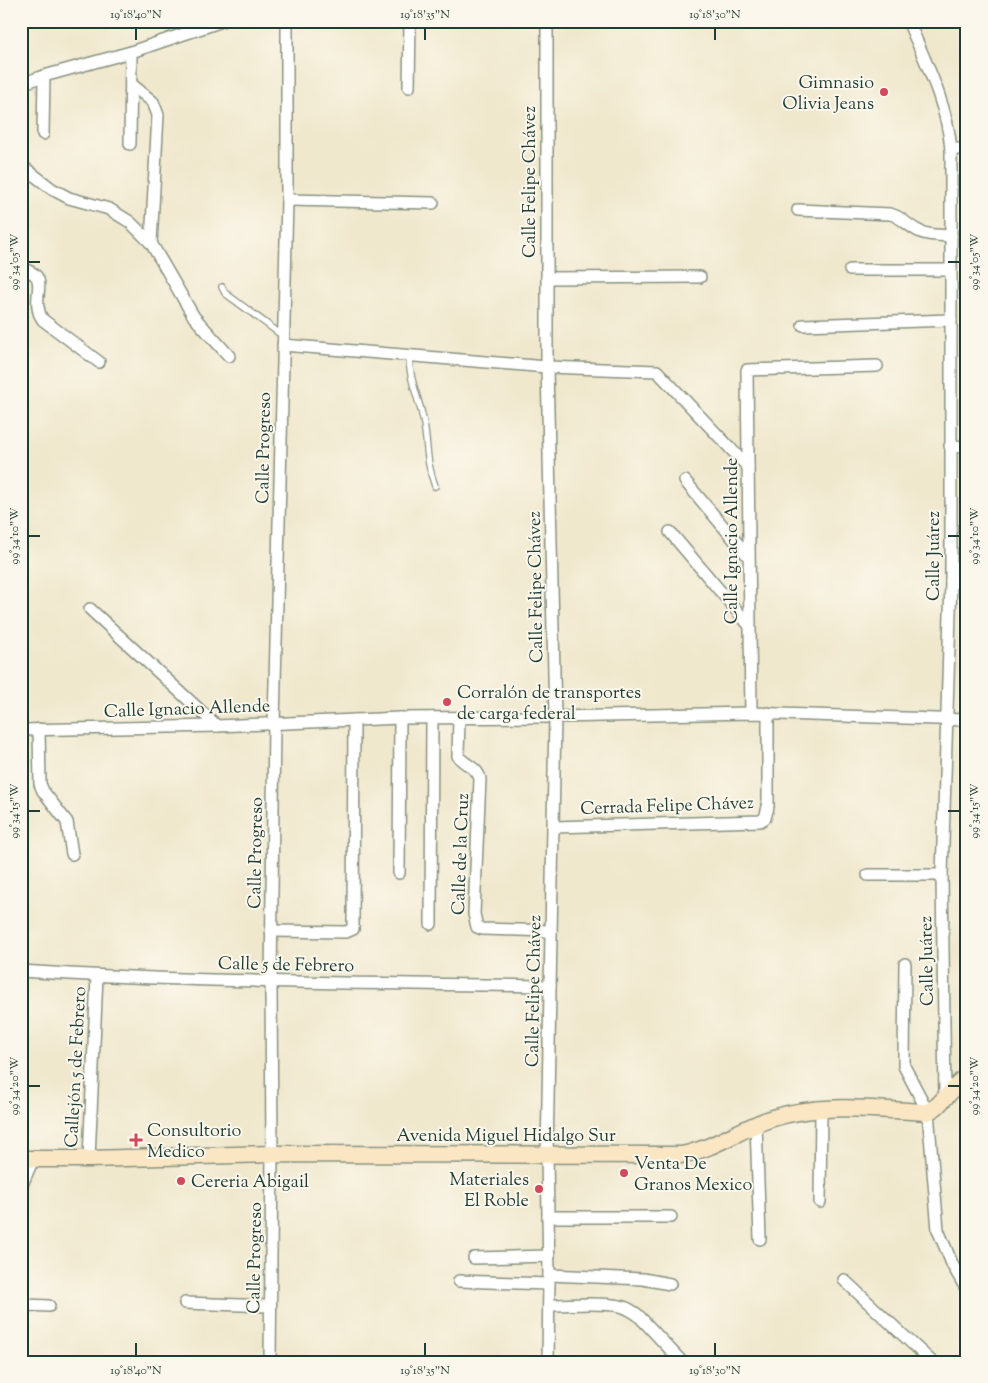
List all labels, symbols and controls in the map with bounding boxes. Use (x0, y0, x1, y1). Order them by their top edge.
text: 19°18'40"N (110, 6, 162, 24)
text: 19°18'35"N (400, 6, 450, 24)
text: 19°18'30"N (689, 6, 741, 24)
place label: Gimnasio Olivia Jeans (782, 71, 874, 118)
marker: Gimnasio Olivia Jeans (878, 86, 890, 98)
street label: Calle Felipe Chávez (518, 106, 544, 258)
text: 99°34'05"W (6, 233, 24, 290)
text: 99°34'05"W (966, 233, 984, 290)
street label: Calle Progreso (251, 392, 279, 504)
street label: Calle Ignacio Allende (720, 458, 746, 624)
text: 99°34'10"W (6, 507, 24, 564)
text: 99°34'10"W (966, 507, 984, 564)
street label: Calle Felipe Chávez (523, 510, 551, 663)
street label: Calle Juárez (922, 511, 948, 601)
place label: Corralón de transportes de carga federal (457, 681, 641, 728)
street label: Calle Ignacio Allende (103, 694, 271, 726)
marker: Corralón de transportes de carga federal (441, 696, 453, 708)
text: 99°34'15"W (6, 783, 24, 839)
text: 99°34'15"W (966, 783, 984, 839)
street label: Cerrada Felipe Chávez (580, 791, 755, 823)
street label: Calle de la Cruz (447, 792, 477, 916)
street label: Calle Progreso (243, 797, 271, 909)
street label: Calle Felipe Chávez (521, 915, 549, 1067)
street label: Calle Juárez (914, 915, 942, 1006)
street label: Calle 5 de Febrero (218, 952, 354, 980)
street label: Callejón 5 de Febrero (60, 986, 94, 1149)
text: 99°34'20"W (6, 1056, 24, 1115)
text: 99°34'20"W (966, 1056, 984, 1115)
place label: Consultorio Medico (147, 1119, 242, 1166)
street label: Avenida Miguel Hidalgo Sur (396, 1124, 616, 1150)
marker: Consultorio Medico (129, 1133, 143, 1147)
place label: Venta De Granos Mexico (634, 1152, 752, 1199)
marker: Venta De Granos Mexico (618, 1167, 630, 1179)
place label: Materiales El Roble (449, 1168, 529, 1215)
place label: Cereria Abigail (191, 1170, 309, 1196)
marker: Cereria Abigail (175, 1175, 187, 1187)
marker: Materiales El Roble (533, 1183, 545, 1195)
street label: Calle Progreso (242, 1202, 270, 1314)
text: 19°18'40"N (110, 1362, 162, 1380)
text: 19°18'35"N (400, 1362, 450, 1380)
text: 19°18'30"N (689, 1362, 741, 1380)

